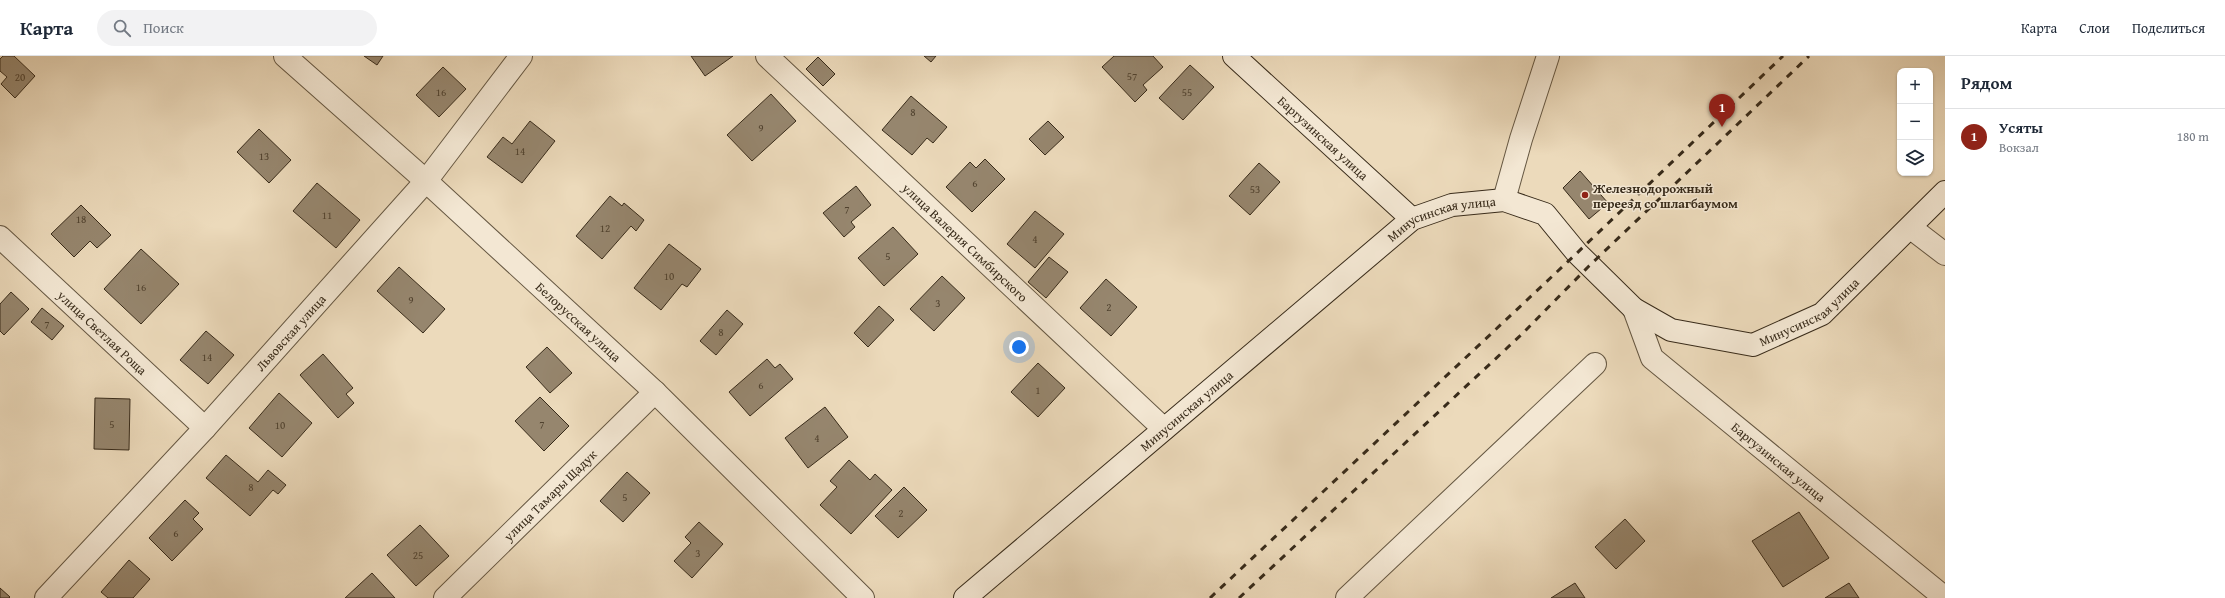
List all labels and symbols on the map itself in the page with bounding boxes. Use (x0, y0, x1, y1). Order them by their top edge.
house number: 57 (1127, 68, 1137, 84)
house number: 20 (15, 69, 25, 85)
house number: 16 (436, 84, 446, 100)
house number: 55 (1182, 84, 1192, 100)
street label: Баргузинская улица (1273, 92, 1373, 185)
pin: 1 (1709, 94, 1735, 127)
house number: 8 (910, 104, 916, 120)
house number: 9 (758, 120, 764, 136)
house number: 14 (515, 143, 525, 159)
house number: 13 (259, 148, 269, 164)
house number: 6 (972, 175, 978, 191)
street label: улица Валерия Симбирского (897, 178, 1032, 307)
place label: Железнодорожный переезд со шлагбаумом (1592, 179, 1738, 213)
house number: 53 (1250, 181, 1260, 197)
marker: Железнодорожный переезд со шлагбаумом (1580, 190, 1590, 200)
street label: Минусинская улица (1383, 192, 1497, 246)
house number: 7 (844, 201, 850, 217)
house number: 11 (322, 207, 332, 223)
house number: 18 (76, 211, 86, 227)
house number: 12 (600, 220, 610, 236)
house number: 4 (1032, 231, 1038, 247)
house number: 5 (885, 248, 891, 264)
house number: 10 (664, 268, 674, 284)
street label: Минусинская улица (1756, 273, 1864, 351)
street label: Белорусская улица (531, 278, 626, 367)
house number: 16 (136, 279, 146, 295)
street label: улица Светлая Роща (52, 285, 152, 380)
street label: Львовская улица (251, 290, 331, 375)
house number: 9 (408, 292, 414, 308)
house number: 3 (935, 295, 941, 311)
house number: 2 (1106, 299, 1112, 315)
house number: 7 (44, 316, 50, 332)
house number: 8 (718, 324, 724, 340)
your location (1009, 337, 1029, 357)
house number: 14 (202, 349, 212, 365)
street label: Минусинская улица (1136, 365, 1238, 456)
house number: 6 (758, 377, 764, 393)
house number: 1 (1035, 382, 1041, 398)
house number: 5 (109, 416, 115, 432)
house number: 7 (539, 416, 545, 432)
house number: 10 (275, 417, 285, 433)
street label: Баргузинская улица (1727, 418, 1830, 507)
house number: 4 (814, 430, 820, 446)
street label: улица Тамары Щадук (499, 445, 601, 546)
house number: 8 (248, 479, 254, 495)
house number: 5 (622, 489, 628, 505)
house number: 2 (898, 505, 904, 521)
house number: 6 (173, 525, 179, 541)
house number: 3 (695, 545, 701, 561)
house number: 25 (413, 547, 423, 563)

